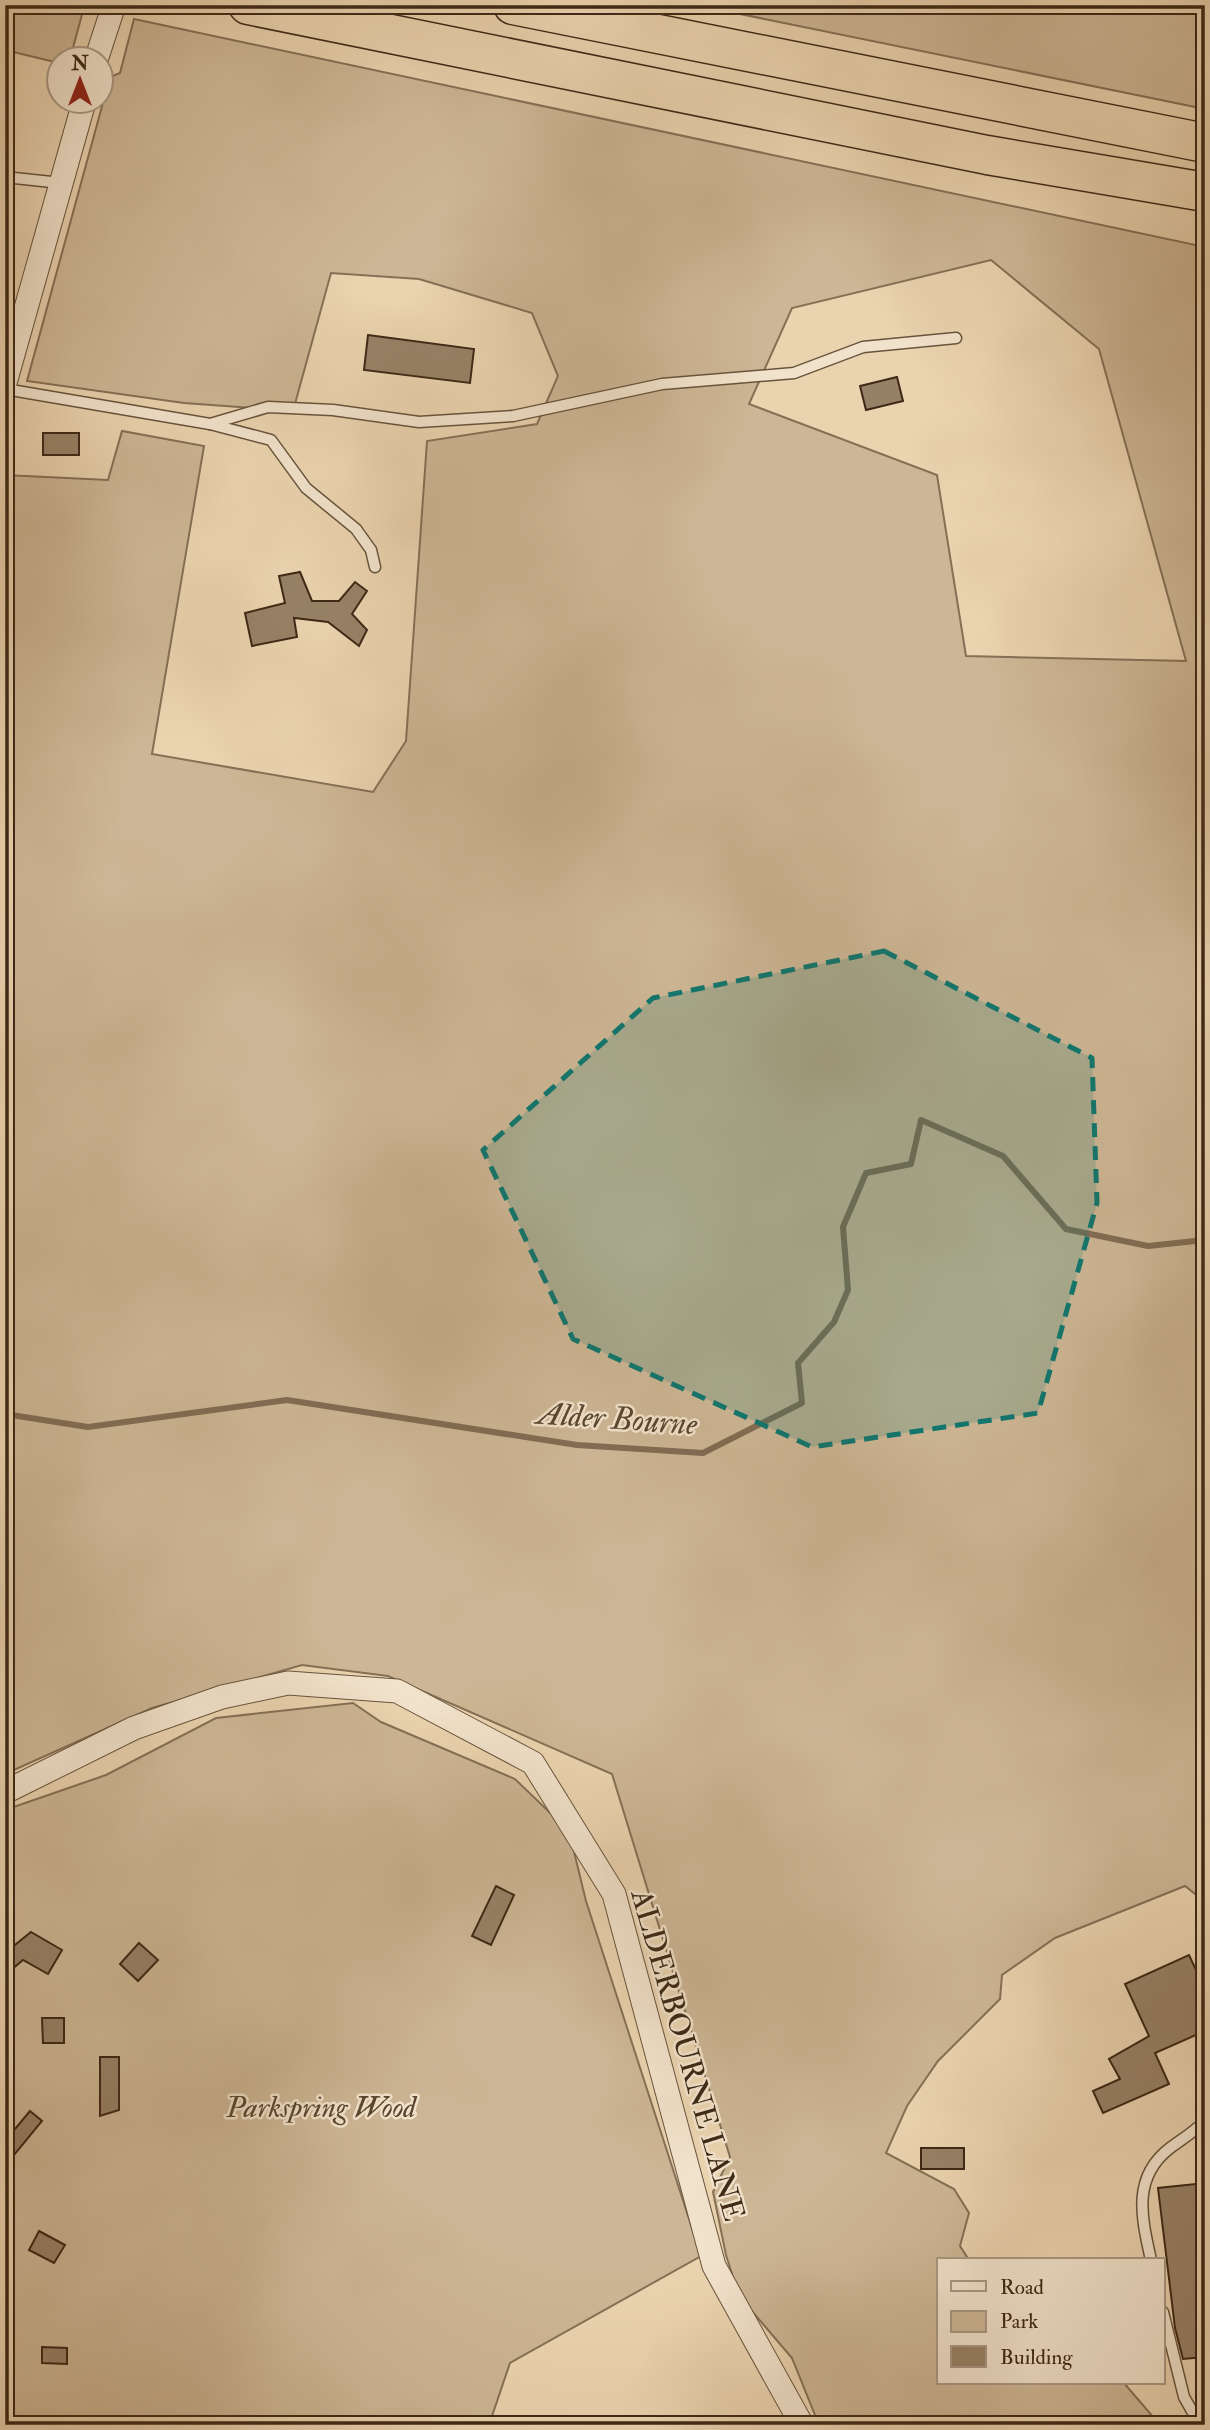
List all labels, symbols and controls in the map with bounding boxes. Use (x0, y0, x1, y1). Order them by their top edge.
north arrow (46, 46, 116, 116)
text: N (70, 52, 89, 76)
water label: Alder Bourne (533, 1393, 699, 1445)
street label: ALDERBOURNE LANE (622, 1884, 753, 2225)
park label: Parkspring Wood (225, 2089, 418, 2126)
legend (937, 2258, 1164, 2384)
text: Road (1000, 2274, 1045, 2301)
text: Park (1000, 2308, 1038, 2335)
text: Building (1000, 2344, 1073, 2371)

